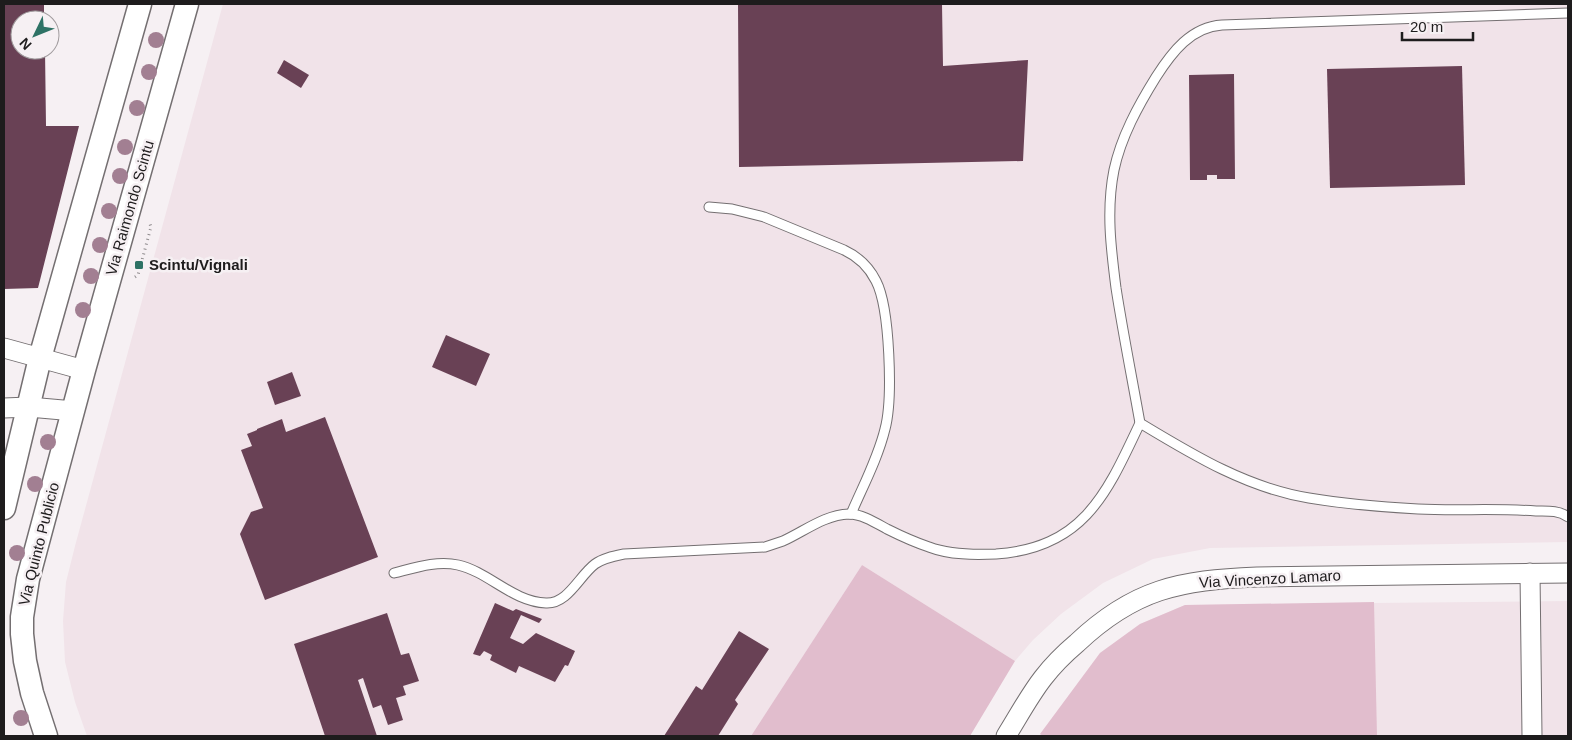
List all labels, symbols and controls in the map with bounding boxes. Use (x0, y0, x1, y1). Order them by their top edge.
north arrow (10, 10, 60, 60)
scale bar (1402, 10, 1473, 42)
text: 20 m (1410, 18, 1443, 35)
text: N (16, 35, 35, 53)
street label: Via Raimondo Scintu (102, 138, 157, 277)
place label: Scintu/Vignali (149, 256, 248, 273)
marker: Scintu/Vignali (133, 259, 145, 271)
street label: Via Quinto Publicio (15, 480, 62, 607)
street label: Via Vincenzo Lamaro (1199, 566, 1341, 591)

